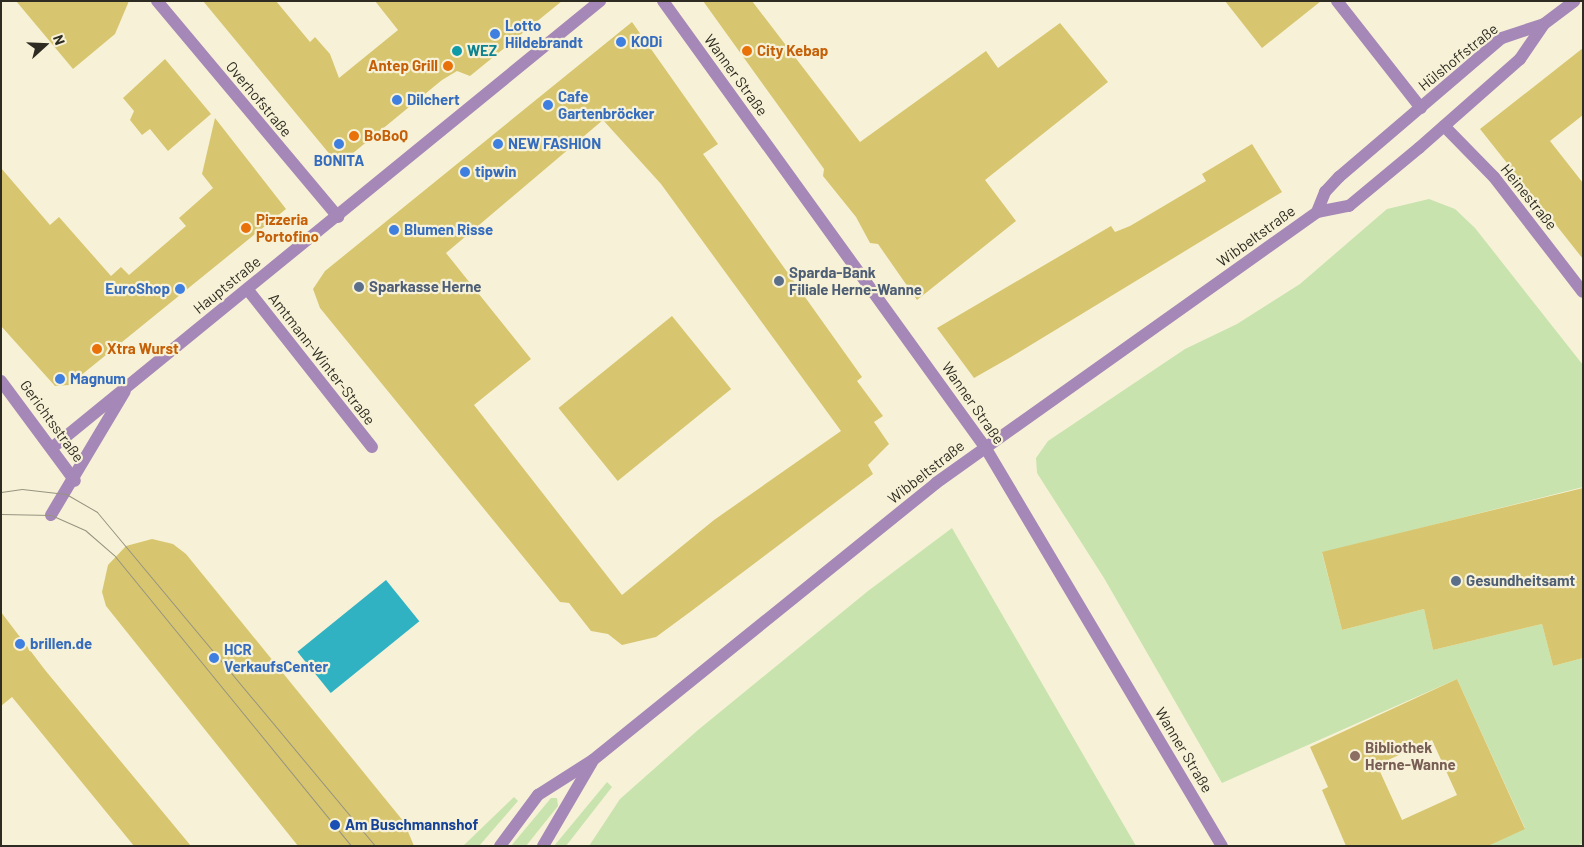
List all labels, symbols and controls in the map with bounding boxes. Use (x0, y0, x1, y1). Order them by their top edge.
place label: Lotto Hildebrandt (505, 16, 583, 51)
street label: Hülshoffstraße (1415, 19, 1501, 95)
north arrow (20, 20, 70, 70)
marker: Lotto Hildebrandt (489, 28, 501, 40)
street label: Wanner Straße (700, 31, 772, 119)
text: N (50, 32, 69, 47)
place label: KODi (631, 33, 662, 51)
marker: KODi (615, 36, 627, 48)
place label: WEZ (467, 42, 497, 60)
place label: City Kebap (757, 42, 828, 60)
marker: WEZ (451, 45, 463, 57)
marker: City Kebap (741, 45, 753, 57)
place label: Antep Grill (368, 57, 438, 75)
street label: Overhofstraße (222, 58, 296, 140)
marker: Antep Grill (442, 60, 454, 72)
place label: Cafe Gartenbröcker (558, 87, 654, 122)
place label: Dilchert (407, 91, 460, 109)
marker: Dilchert (391, 94, 403, 106)
marker: Cafe Gartenbröcker (542, 99, 554, 111)
place label: BoBoQ (364, 127, 408, 145)
marker: BoBoQ (348, 130, 360, 142)
place label: NEW FASHION (508, 135, 601, 153)
marker: BONITA (333, 138, 345, 150)
marker: NEW FASHION (492, 138, 504, 150)
place label: BONITA (314, 152, 364, 170)
street label: Heinestraße (1497, 160, 1561, 234)
place label: tipwin (475, 163, 516, 181)
marker: tipwin (459, 166, 471, 178)
street label: Wibbeltstraße (1213, 202, 1299, 270)
place label: Pizzeria Portofino (256, 210, 319, 245)
place label: Blumen Risse (404, 221, 493, 239)
marker: Pizzeria Portofino (240, 222, 252, 234)
marker: Blumen Risse (388, 224, 400, 236)
street label: Hauptstraße (190, 252, 264, 318)
place label: Sparda-Bank Filiale Herne-Wanne (789, 263, 922, 298)
marker: Sparda-Bank Filiale Herne-Wanne (773, 275, 785, 287)
place label: Sparkasse Herne (369, 278, 482, 296)
place label: EuroShop (105, 280, 170, 298)
marker: Sparkasse Herne (353, 281, 365, 293)
marker: EuroShop (174, 283, 186, 295)
street label: Amtmann-Winter-Straße (265, 290, 379, 428)
place label: Xtra Wurst (107, 340, 179, 358)
marker: Xtra Wurst (91, 343, 103, 355)
street label: Wanner Straße (938, 358, 1008, 448)
place label: Magnum (70, 370, 126, 388)
marker: Magnum (54, 373, 66, 385)
street label: Gerichtsstraße (16, 377, 88, 465)
street label: Wibbeltstraße (884, 437, 968, 507)
place label: Gesundheitsamt (1466, 572, 1575, 590)
marker: Gesundheitsamt (1450, 575, 1462, 587)
place label: brillen.de (30, 635, 92, 653)
marker: brillen.de (14, 638, 26, 650)
place label: HCR VerkaufsCenter (224, 640, 328, 675)
marker: HCR VerkaufsCenter (208, 652, 220, 664)
street label: Wanner Straße (1151, 704, 1217, 796)
place label: Bibliothek Herne-Wanne (1365, 738, 1456, 773)
marker: Bibliothek Herne-Wanne (1349, 750, 1361, 762)
place label: Am Buschmannshof (345, 816, 478, 834)
marker: Am Buschmannshof (329, 819, 341, 831)

